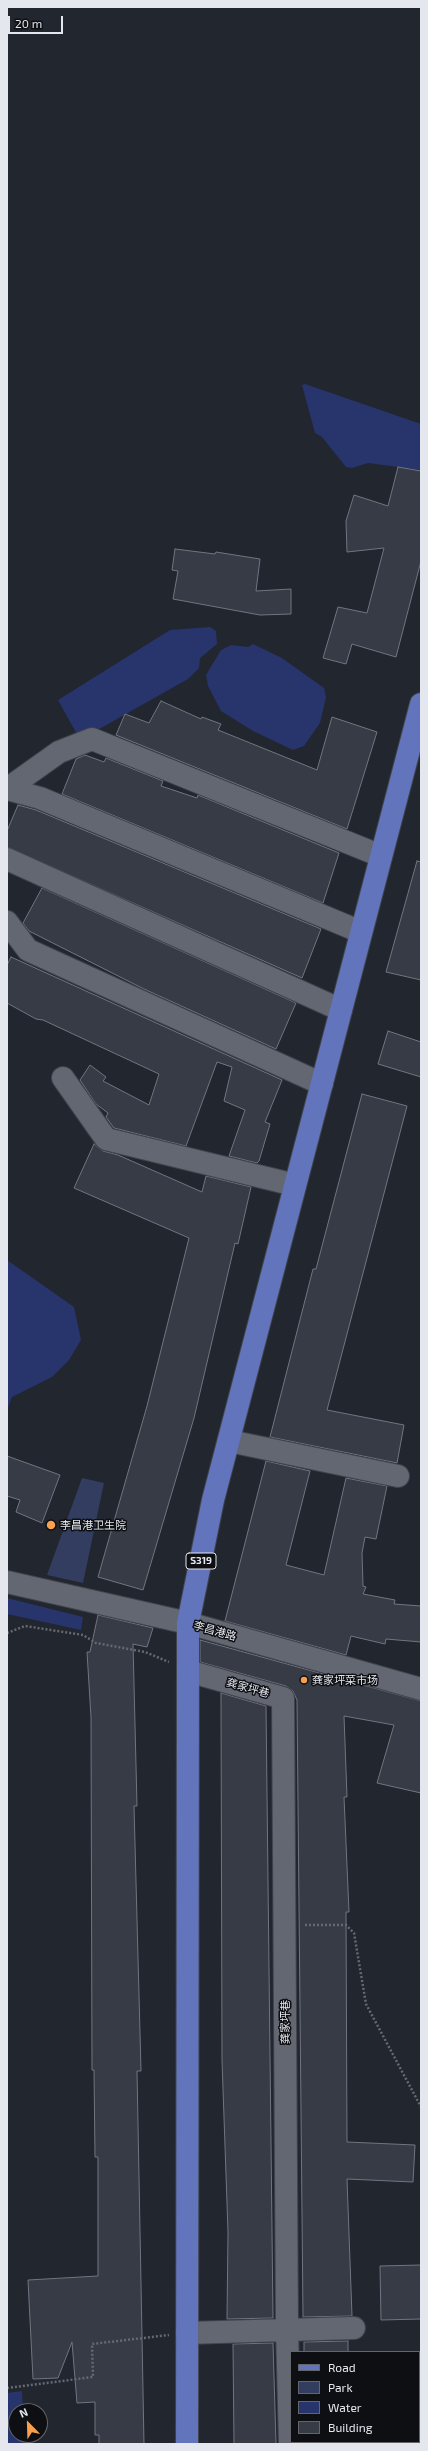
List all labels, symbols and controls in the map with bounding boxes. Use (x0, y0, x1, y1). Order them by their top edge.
scale bar (10, 8, 65, 34)
text: 20 m (15, 16, 42, 30)
place label: 李昌港卫生院 (60, 1518, 126, 1532)
marker: 李昌港卫生院 (45, 1519, 57, 1531)
road number: S319 (186, 1553, 216, 1569)
street label: 李昌港路 (192, 1619, 238, 1643)
place label: 龚家坪菜市场 (312, 1673, 378, 1687)
marker: 龚家坪菜市场 (299, 1675, 309, 1685)
street label: 龚家坪巷 (225, 1676, 271, 1700)
street label: 龚家坪巷 (278, 2000, 292, 2044)
legend (290, 2351, 420, 2443)
text: Road (328, 2360, 356, 2374)
text: Park (328, 2380, 353, 2394)
text: Water (328, 2400, 362, 2414)
north arrow (8, 2403, 48, 2443)
text: N (17, 2405, 30, 2420)
text: Building (328, 2420, 372, 2434)

